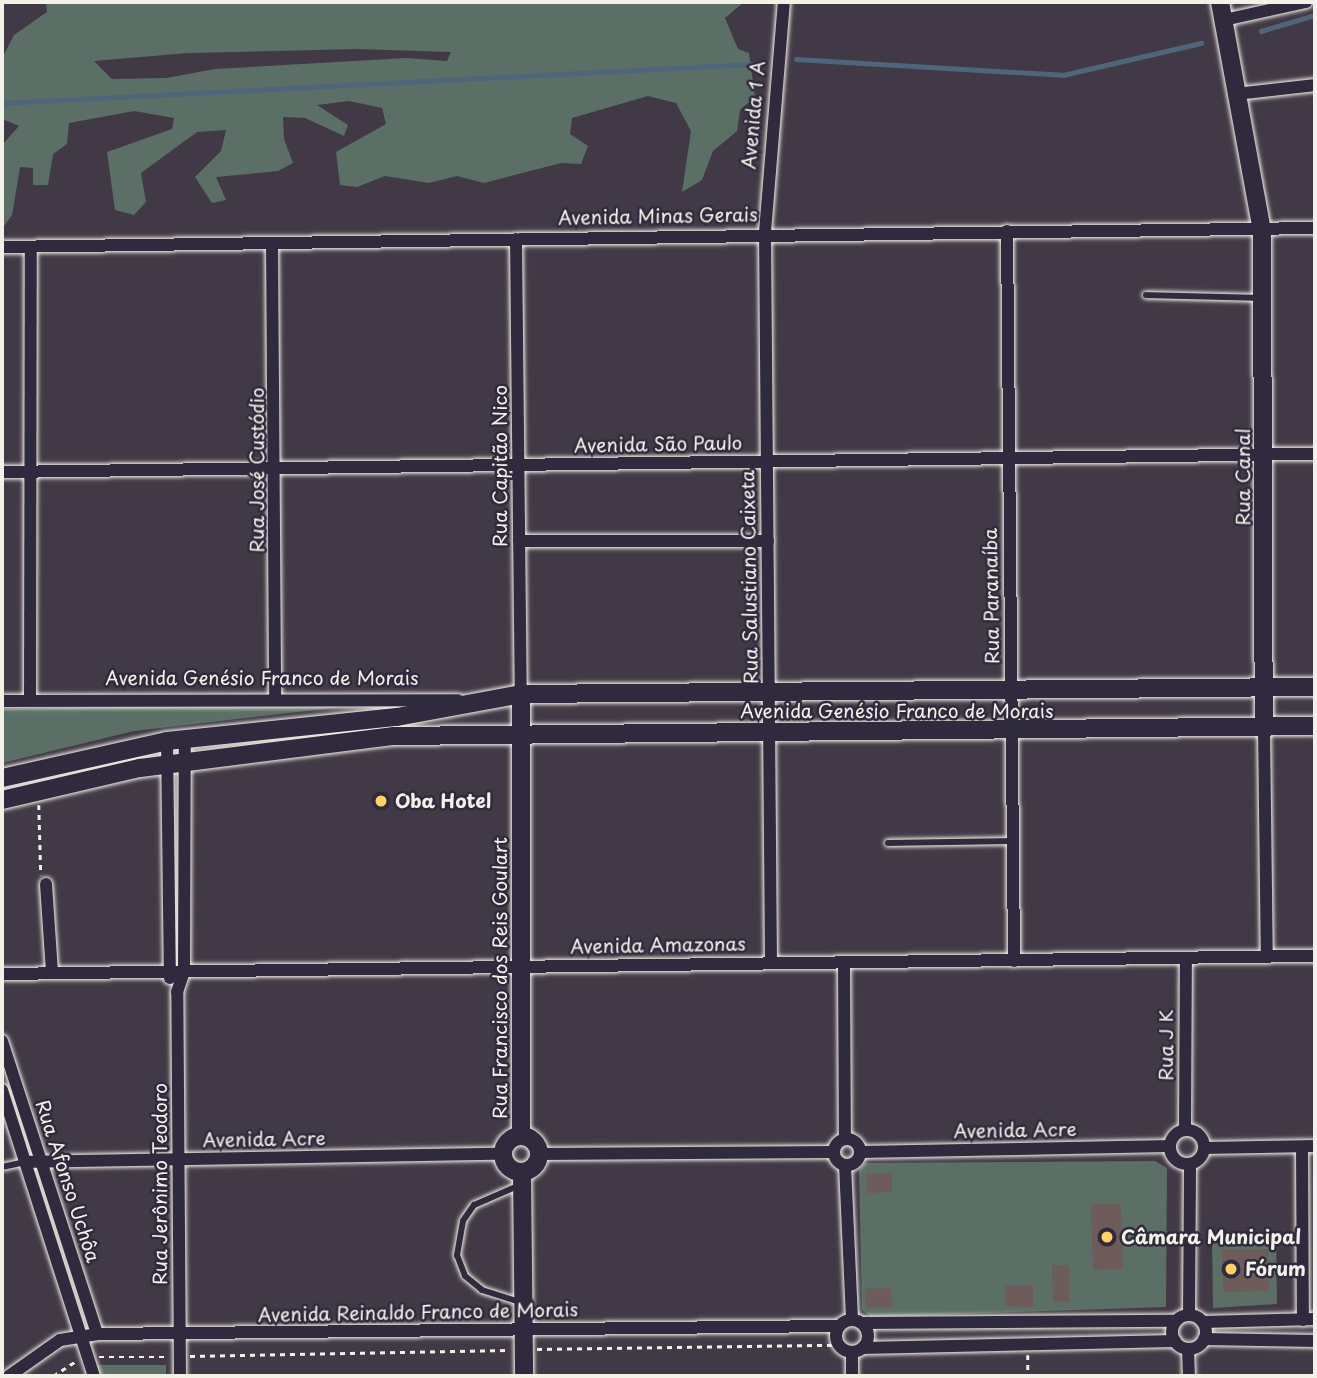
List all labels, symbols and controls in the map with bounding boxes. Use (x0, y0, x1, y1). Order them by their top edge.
street label: Avenida 1 A (737, 60, 769, 170)
street label: Avenida Minas Gerais (559, 203, 757, 229)
street label: Rua Capitão Nico (489, 384, 511, 548)
street label: Rua José Custódio (246, 387, 268, 553)
street label: Rua Canal (1232, 429, 1254, 525)
street label: Avenida São Paulo (574, 431, 742, 457)
street label: Rua Salustiano Caixeta (736, 470, 762, 684)
street label: Rua Paranaíba (978, 527, 1004, 665)
street label: Avenida Genésio Franco de Morais (105, 667, 419, 689)
street label: Avenida Genésio Franco de Morais (740, 700, 1054, 722)
place label: Oba Hotel (395, 790, 493, 812)
marker: Oba Hotel (373, 793, 389, 809)
street label: Rua Francisco dos Reis Goulart (489, 835, 511, 1121)
street label: Avenida Amazonas (570, 932, 746, 958)
street label: Rua J K (1155, 1008, 1177, 1082)
street label: Rua Jerônimo Teodoro (149, 1081, 171, 1287)
street label: Rua Afonso Uchôa (31, 1097, 105, 1265)
street label: Avenida Acre (954, 1118, 1076, 1142)
street label: Avenida Acre (203, 1127, 325, 1151)
place label: Câmara Municipal (1121, 1226, 1301, 1248)
marker: Câmara Municipal (1099, 1229, 1115, 1245)
place label: Fórum (1245, 1258, 1306, 1280)
marker: Fórum (1223, 1261, 1239, 1277)
street label: Avenida Reinaldo Franco de Morais (257, 1298, 579, 1326)

